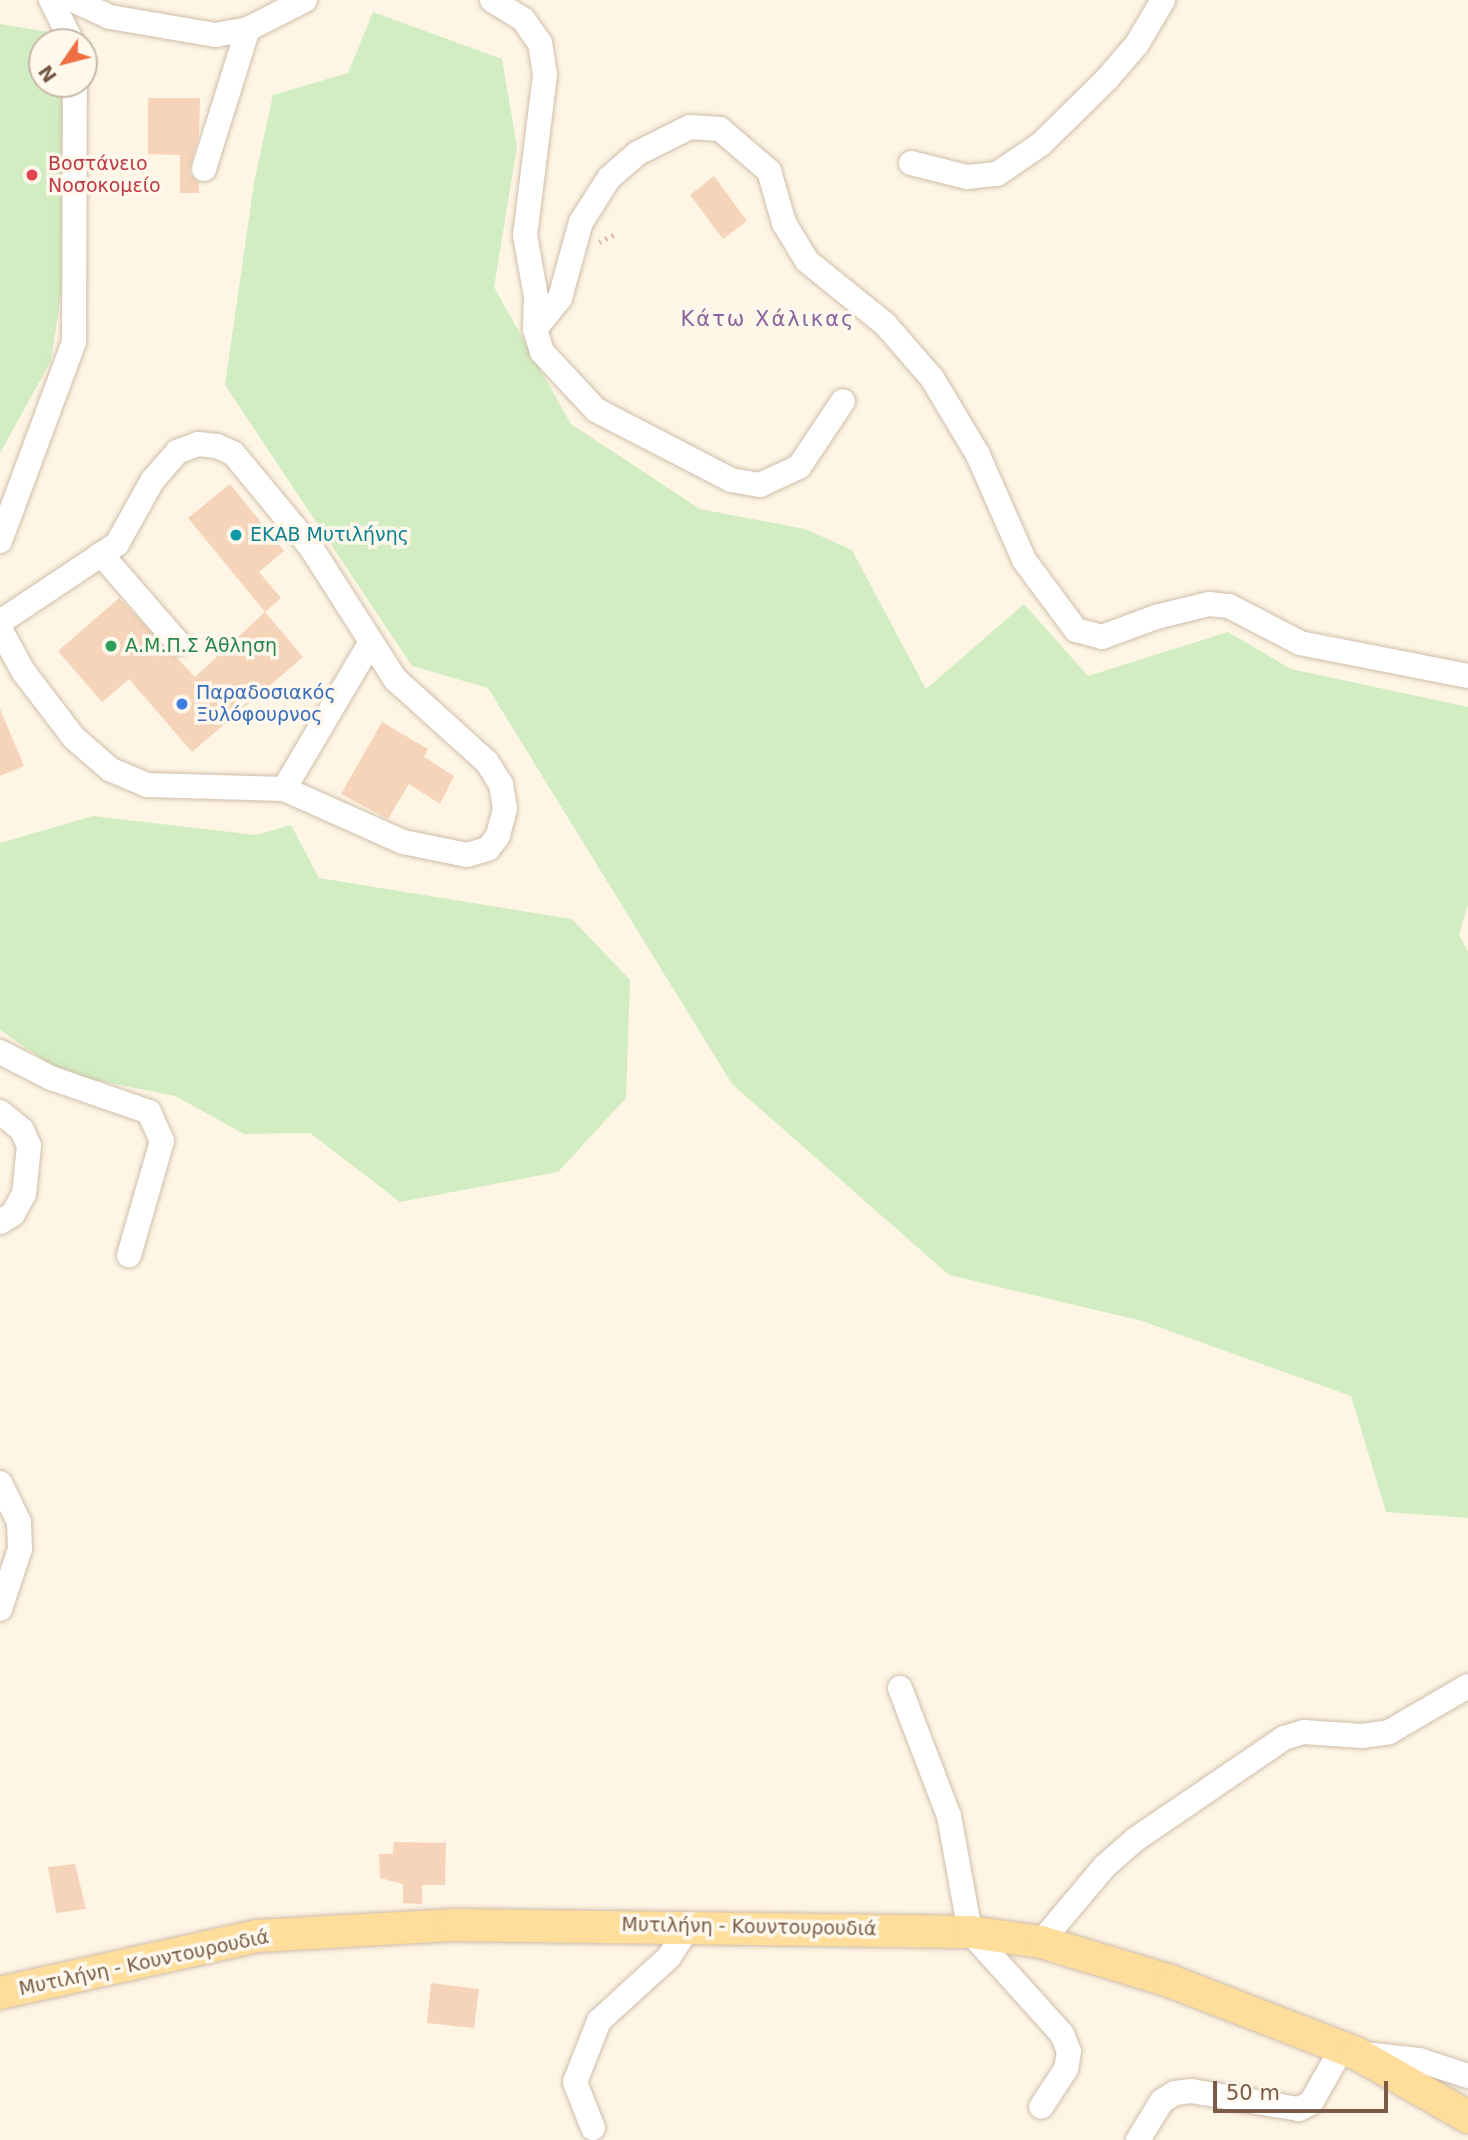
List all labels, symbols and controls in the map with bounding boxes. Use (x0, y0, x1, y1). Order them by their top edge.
north arrow (28, 28, 98, 98)
text: N (34, 61, 61, 87)
place label: Βοστάνειο Νοσοκομείο (48, 153, 161, 197)
marker: Βοστάνειο Νοσοκομείο (22, 165, 42, 185)
district label: Κάτω Χάλικας (682, 306, 854, 332)
place label: ΕΚΑΒ Μυτιλήνης (250, 524, 409, 546)
marker: ΕΚΑΒ Μυτιλήνης (228, 527, 244, 543)
place label: Α.Μ.Π.Σ Άθληση (125, 635, 277, 657)
marker: Α.Μ.Π.Σ Άθληση (103, 638, 119, 654)
place label: Παραδοσιακός Ξυλόφουρνος (196, 682, 336, 726)
marker: Παραδοσιακός Ξυλόφουρνος (174, 696, 190, 712)
street label: Μυτιλήνη - Κουντουρουδιά (621, 1913, 877, 1941)
street label: Μυτιλήνη - Κουντουρουδιά (17, 1925, 271, 2001)
scale bar (1216, 2066, 1391, 2110)
text: 50 m (1226, 2081, 1280, 2105)

